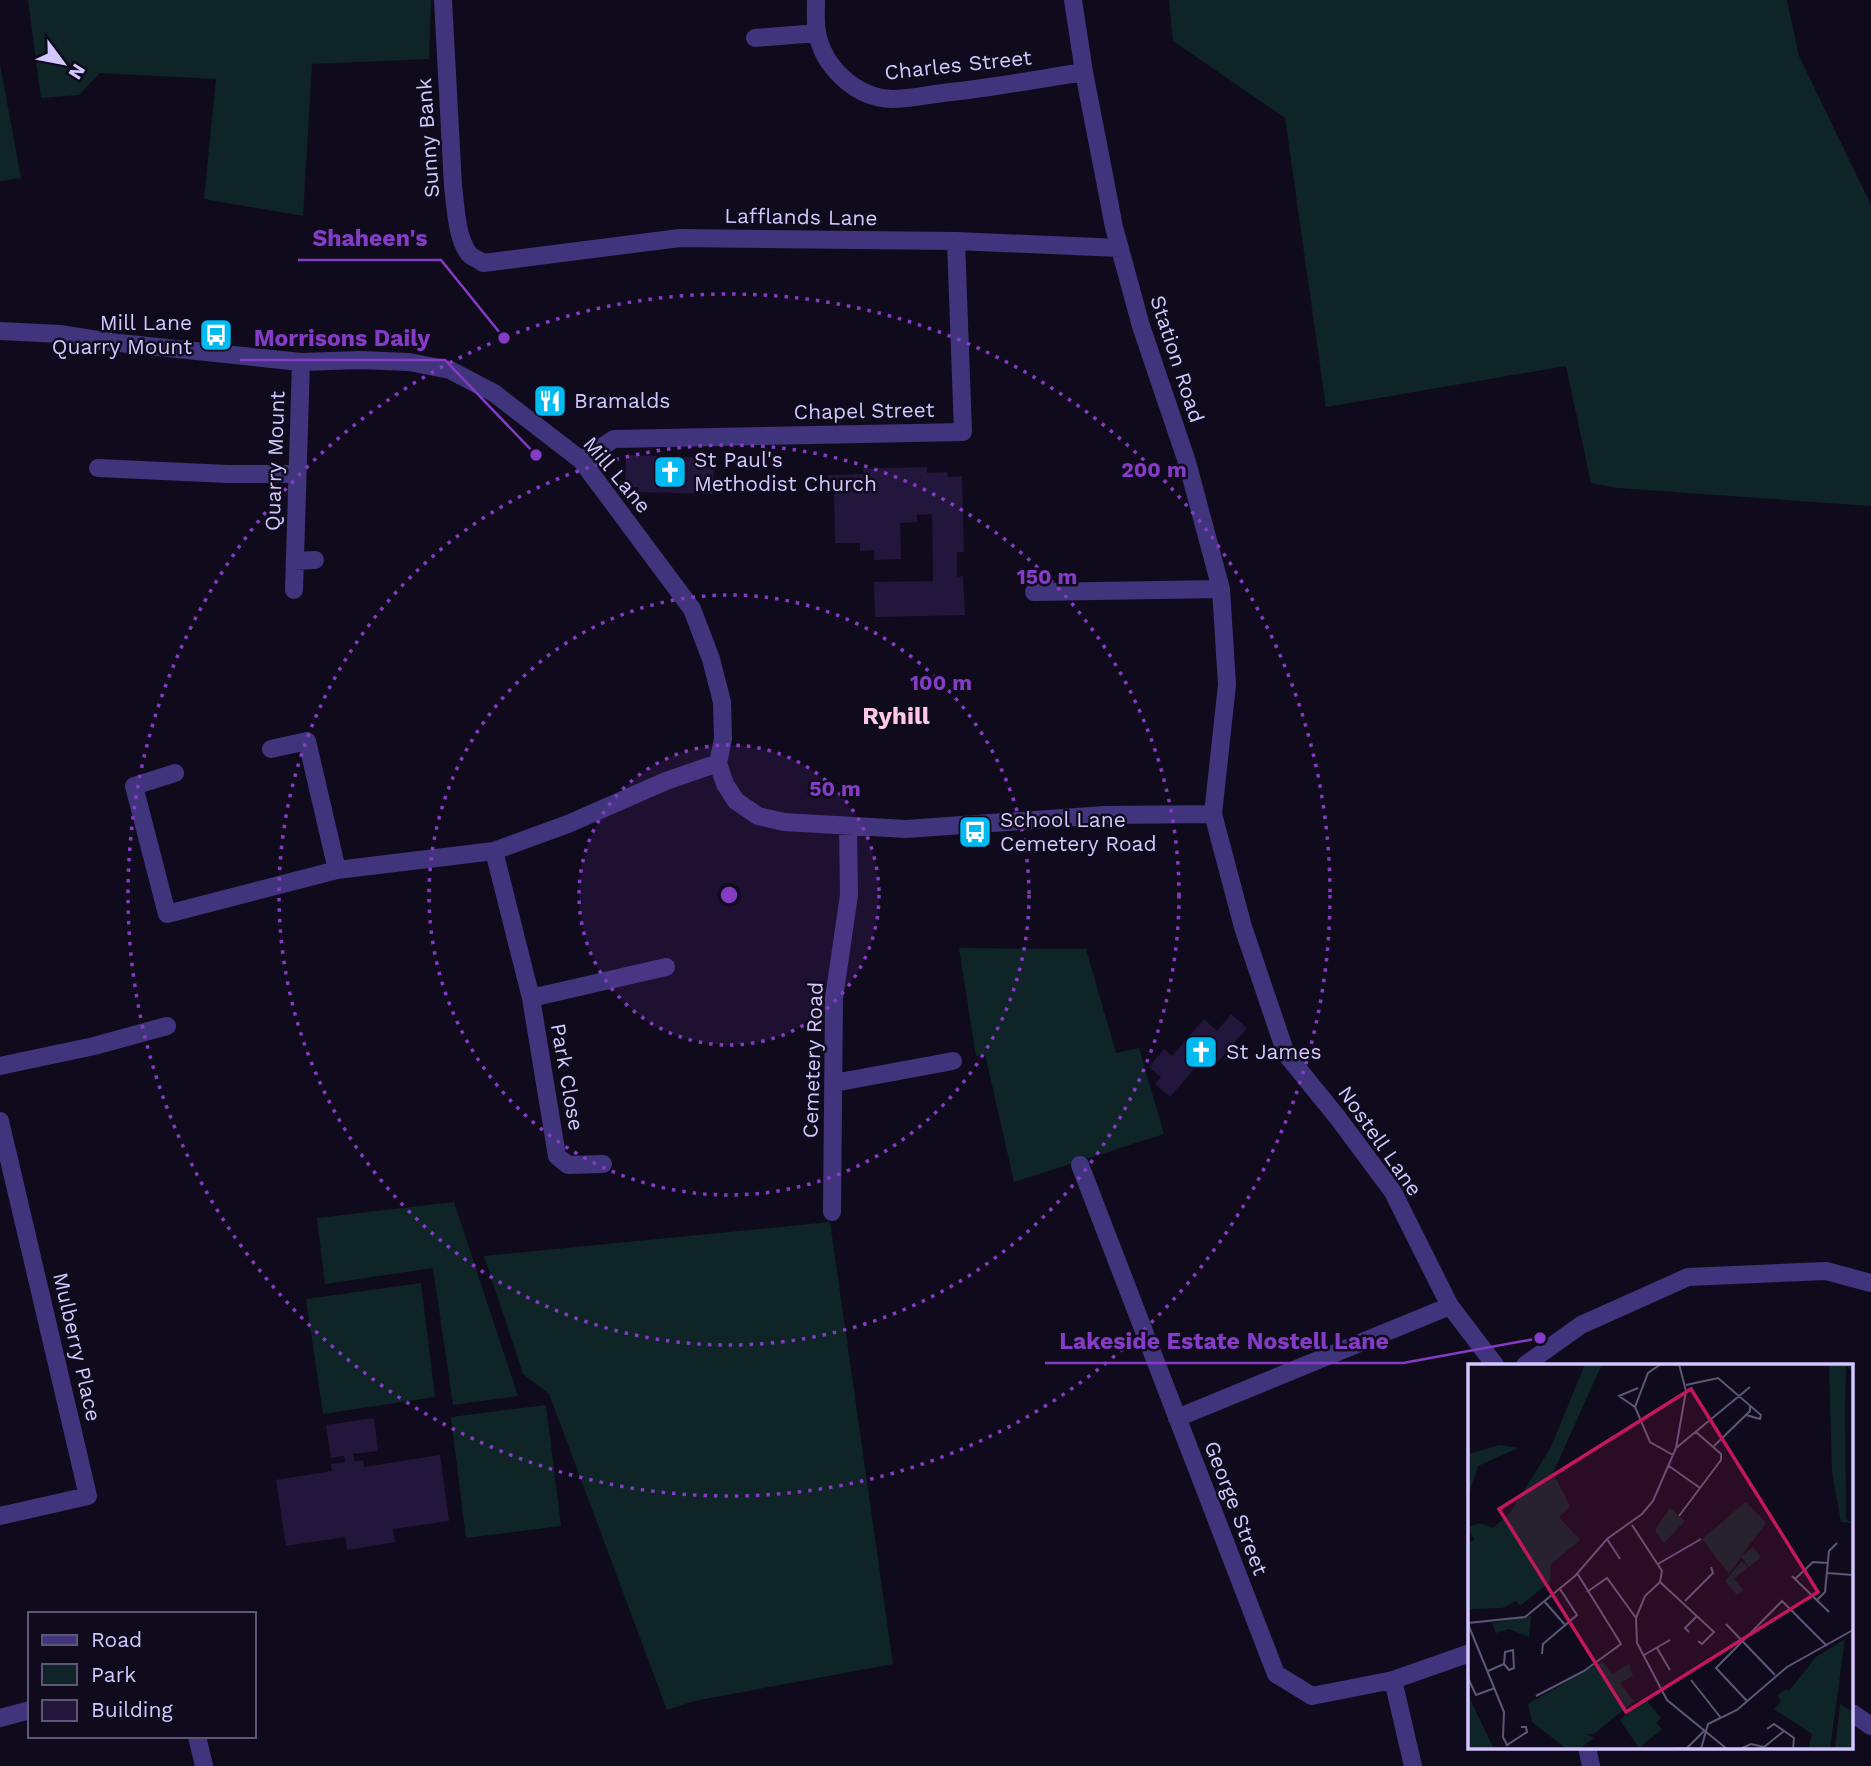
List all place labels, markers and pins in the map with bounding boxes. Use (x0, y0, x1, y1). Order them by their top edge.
callout: Shaheen's (298, 216, 441, 260)
place label: Mill Lane Quarry Mount (52, 310, 192, 359)
bus stop icon: Mill Lane Quarry Mount (197, 316, 235, 354)
callout: Morrisons Daily (240, 316, 445, 360)
restaurant icon: Bramalds (531, 382, 569, 420)
place label: Bramalds (574, 388, 670, 413)
place label: St Paul's Methodist Church (694, 447, 877, 496)
church icon: St Paul's Methodist Church (651, 453, 689, 491)
place label: School Lane Cemetery Road (1000, 807, 1157, 856)
bus stop icon: School Lane Cemetery Road (956, 813, 994, 851)
centre of rings (717, 883, 741, 907)
church icon: St James (1182, 1033, 1220, 1071)
place label: St James (1226, 1039, 1322, 1064)
callout: Lakeside Estate Nostell Lane (1045, 1319, 1403, 1363)

